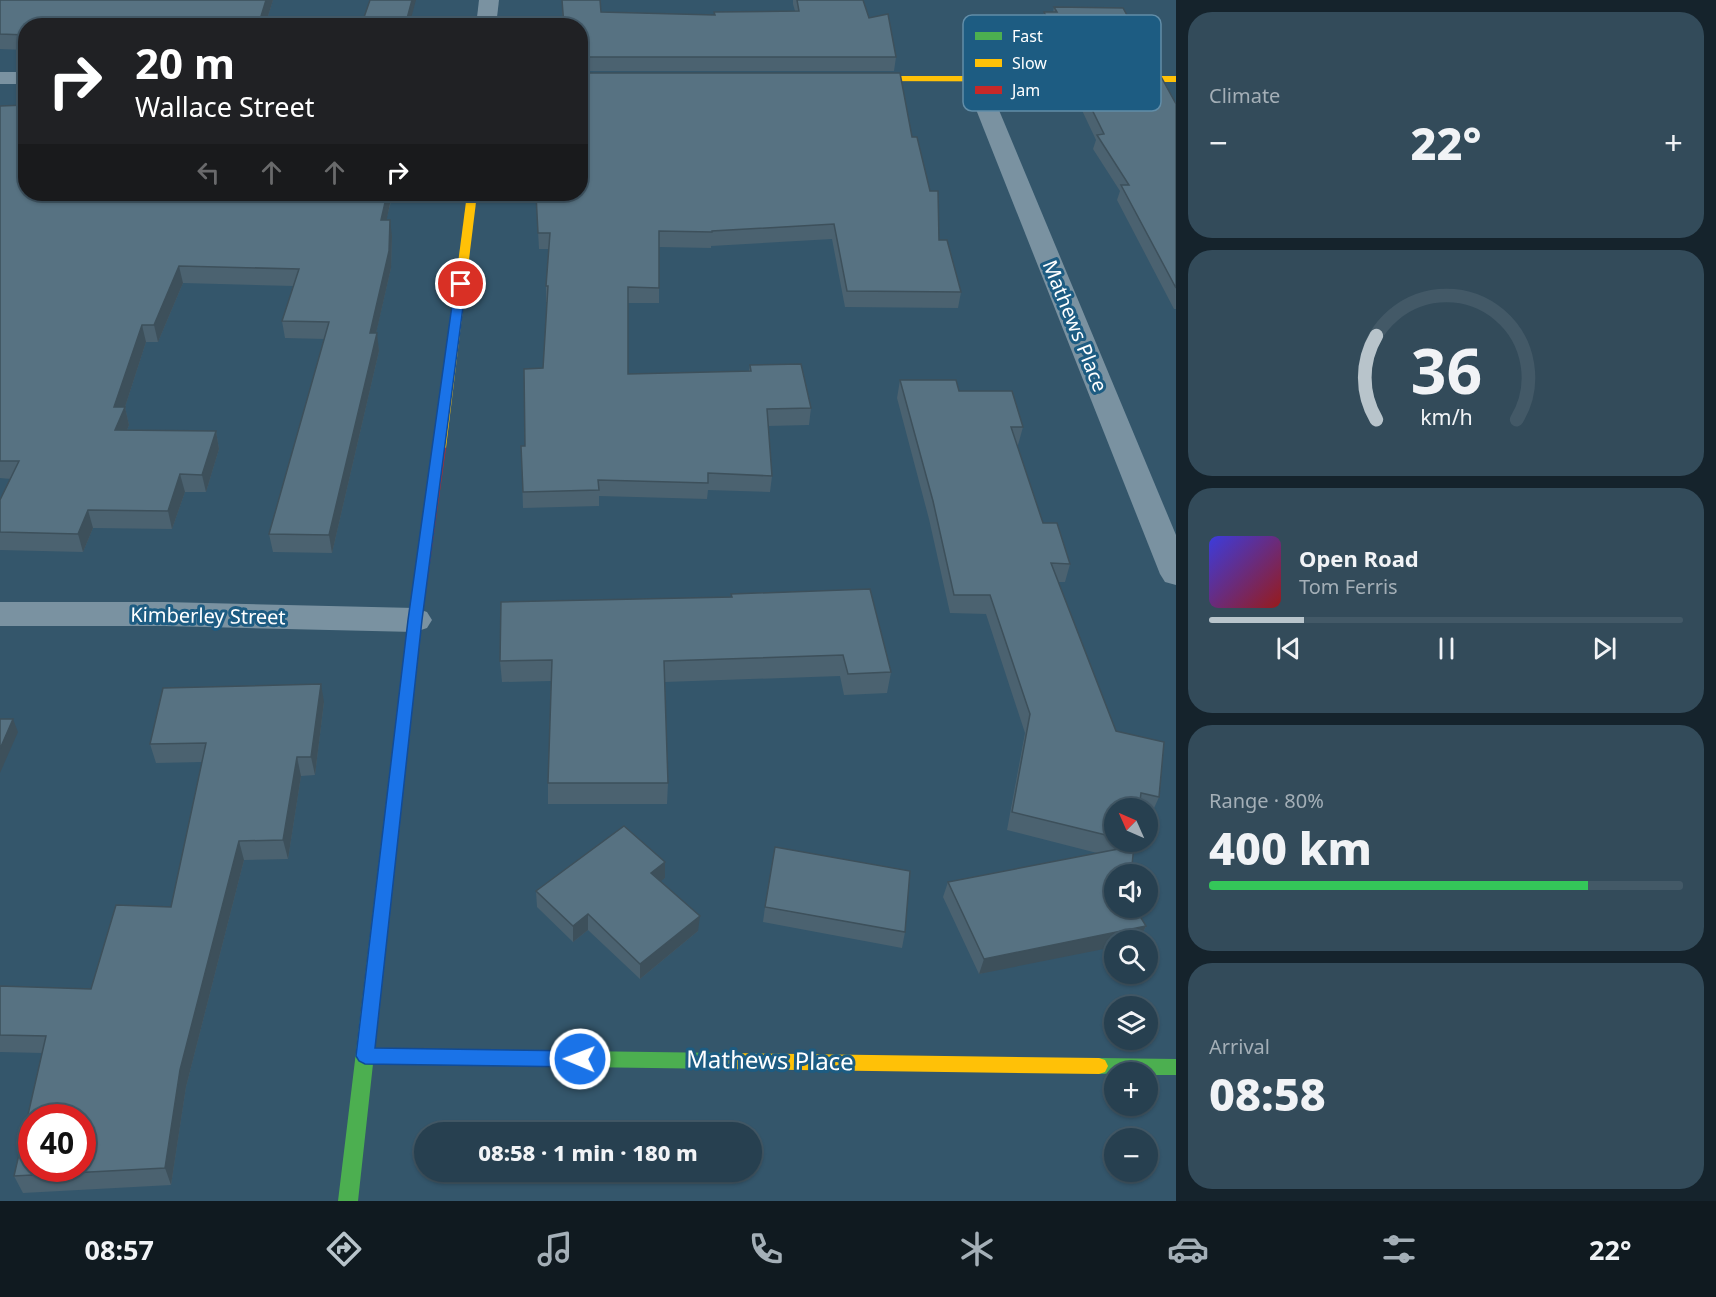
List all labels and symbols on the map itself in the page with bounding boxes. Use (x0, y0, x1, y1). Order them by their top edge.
legend (963, 15, 1161, 111)
text: Fast (1012, 25, 1043, 47)
text: Slow (1012, 52, 1047, 74)
text: Jam (1010, 79, 1040, 101)
street label: Mathews Place (1037, 256, 1114, 396)
pin (435, 258, 486, 309)
street label: Kimberley Street (130, 601, 286, 630)
north arrow (1104, 798, 1158, 852)
position arrow (548, 1027, 612, 1091)
street label: Mathews Place (686, 1042, 854, 1077)
speed limit sign: 40 (18, 1104, 96, 1182)

